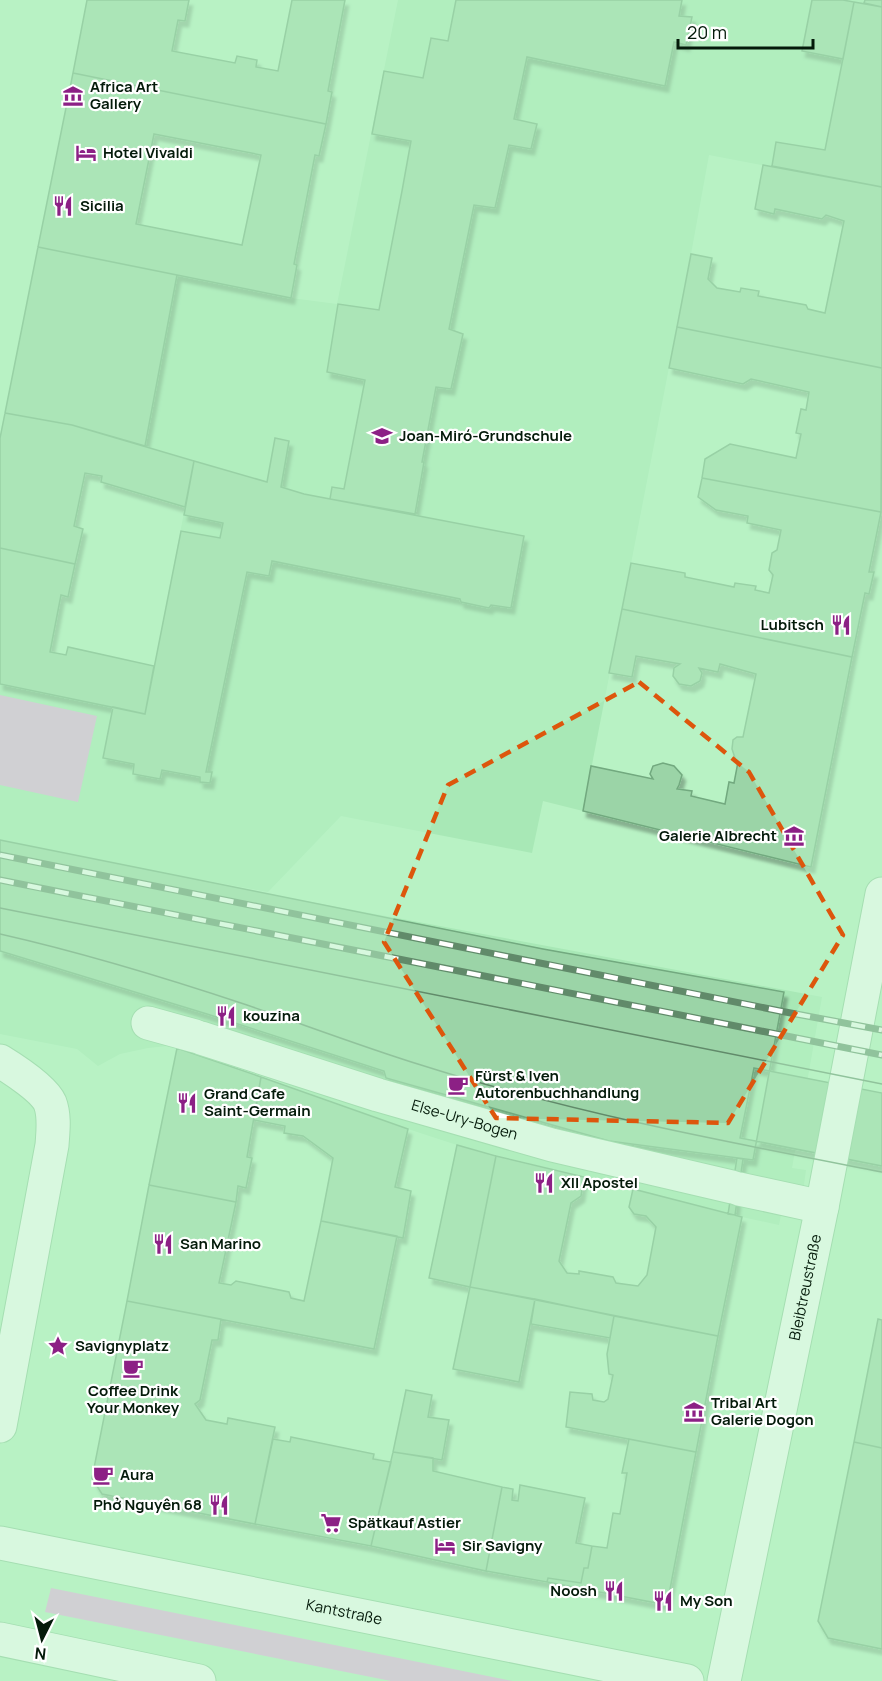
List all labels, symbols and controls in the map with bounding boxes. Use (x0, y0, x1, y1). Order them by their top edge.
scale bar (678, 12, 813, 50)
text: 20 m (687, 20, 727, 44)
place label: Africa Art Gallery (90, 76, 158, 114)
museum icon: Africa Art Gallery (61, 84, 85, 108)
hotel icon: Hotel Vivaldi (74, 141, 98, 165)
place label: Hotel Vivaldi (103, 142, 193, 163)
restaurant icon: Sicilia (51, 194, 75, 218)
place label: Sicilia (80, 195, 124, 216)
school or university icon: Joan-Miró-Grundschule (370, 424, 394, 448)
place label: Joan-Miró-Grundschule (399, 425, 572, 446)
restaurant icon: Lubitsch (829, 613, 853, 637)
place label: Lubitsch (761, 614, 824, 635)
museum icon: Galerie Albrecht (782, 824, 806, 848)
place label: Galerie Albrecht (659, 825, 777, 846)
restaurant icon: kouzina (214, 1004, 238, 1028)
place label: kouzina (243, 1005, 300, 1026)
place label: Fürst & Iven Autorenbuchhandlung (475, 1065, 639, 1103)
cafe icon: Fürst & Iven Autorenbuchhandlung (446, 1073, 470, 1097)
place label: Grand Cafe Saint-Germain (204, 1083, 311, 1121)
restaurant icon: Grand Cafe Saint-Germain (175, 1091, 199, 1115)
street label: Else-Ury-Bogen (409, 1094, 520, 1145)
restaurant icon: XII Apostel (532, 1171, 556, 1195)
place label: XII Apostel (561, 1172, 638, 1193)
restaurant icon: San Marino (151, 1232, 175, 1256)
street label: Bleibtreustraße (784, 1232, 826, 1342)
place label: San Marino (180, 1233, 261, 1254)
place icon: Savignyplatz (46, 1334, 70, 1358)
place label: Savignyplatz (75, 1335, 169, 1356)
cafe icon: Coffee Drink Your Monkey (121, 1356, 145, 1380)
place label: Coffee Drink Your Monkey (87, 1380, 180, 1418)
place label: Tribal Art Galerie Dogon (711, 1392, 814, 1430)
museum icon: Tribal Art Galerie Dogon (682, 1400, 706, 1424)
cafe icon: Aura (91, 1463, 115, 1487)
place label: Aura (120, 1464, 154, 1485)
restaurant icon: Phở Nguyên 68 (207, 1493, 231, 1517)
place label: Phở Nguyên 68 (93, 1494, 202, 1515)
supermarket icon: Spätkauf Astier (319, 1511, 343, 1535)
place label: Spätkauf Astier (348, 1512, 461, 1533)
hotel icon: Sir Savigny (433, 1534, 457, 1558)
place label: Sir Savigny (462, 1535, 543, 1556)
restaurant icon: Noosh (602, 1579, 626, 1603)
place label: Noosh (550, 1580, 597, 1601)
restaurant icon: My Son (651, 1589, 675, 1613)
place label: My Son (680, 1590, 733, 1611)
street label: Kantstraße (304, 1594, 384, 1630)
north arrow (12, 1609, 72, 1669)
text: N (34, 1642, 47, 1665)

